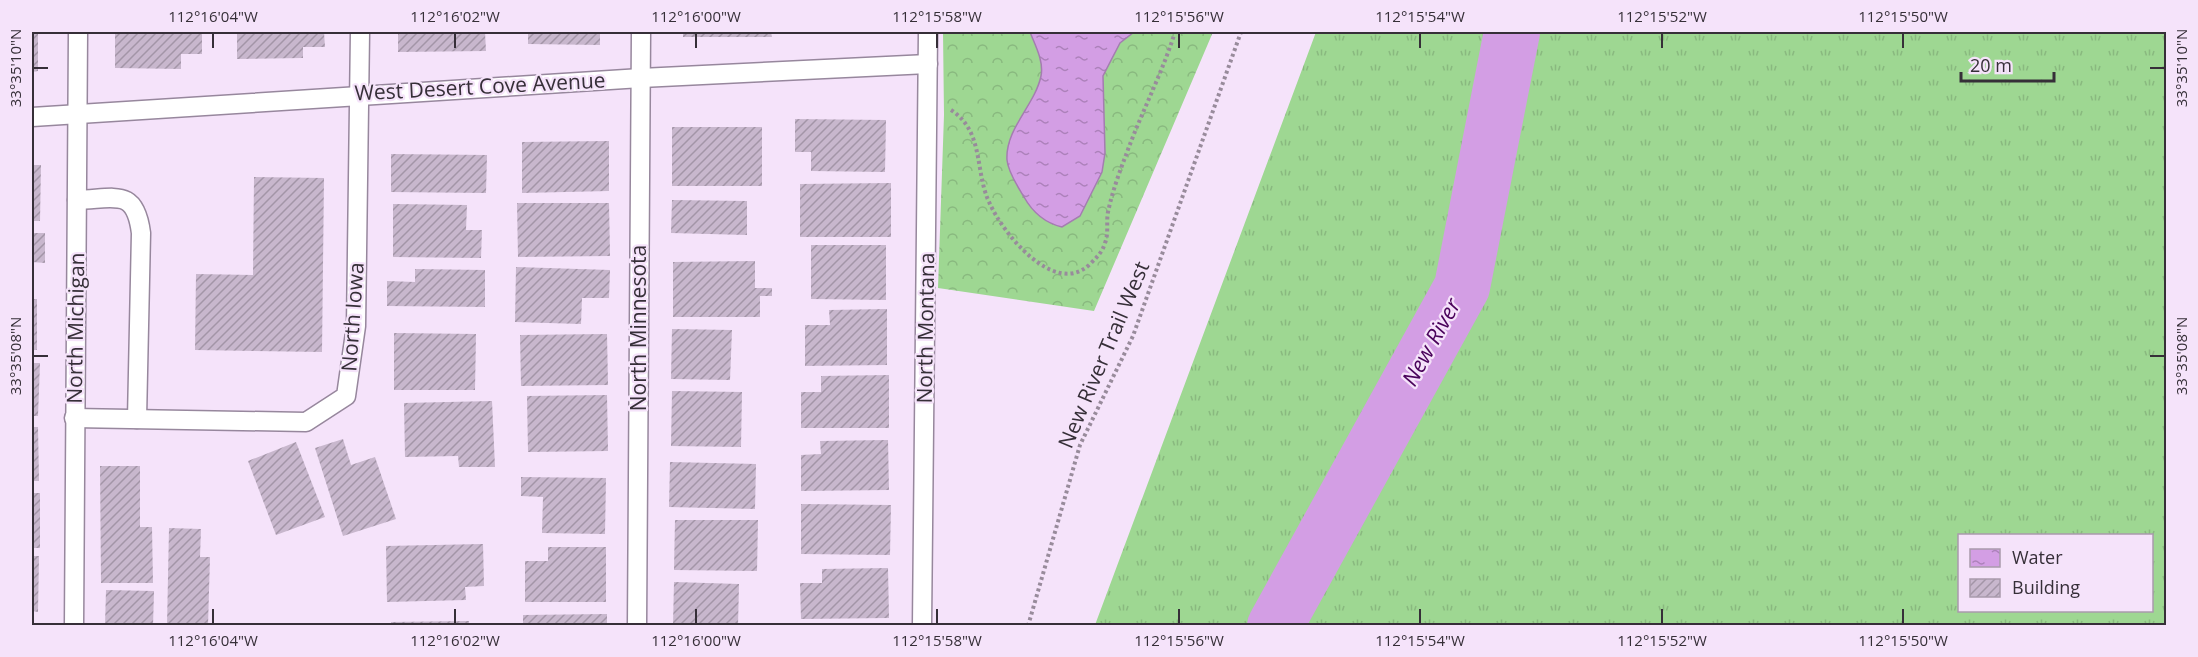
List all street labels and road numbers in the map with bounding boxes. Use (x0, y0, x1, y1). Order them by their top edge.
street label: West Desert Cove Avenue (354, 65, 606, 107)
street label: North Minnesota (624, 245, 652, 411)
street label: North Michigan (60, 252, 90, 404)
street label: North Montana (910, 252, 940, 404)
street label: New River Trail West (1051, 257, 1155, 452)
street label: North Iowa (334, 261, 370, 372)

